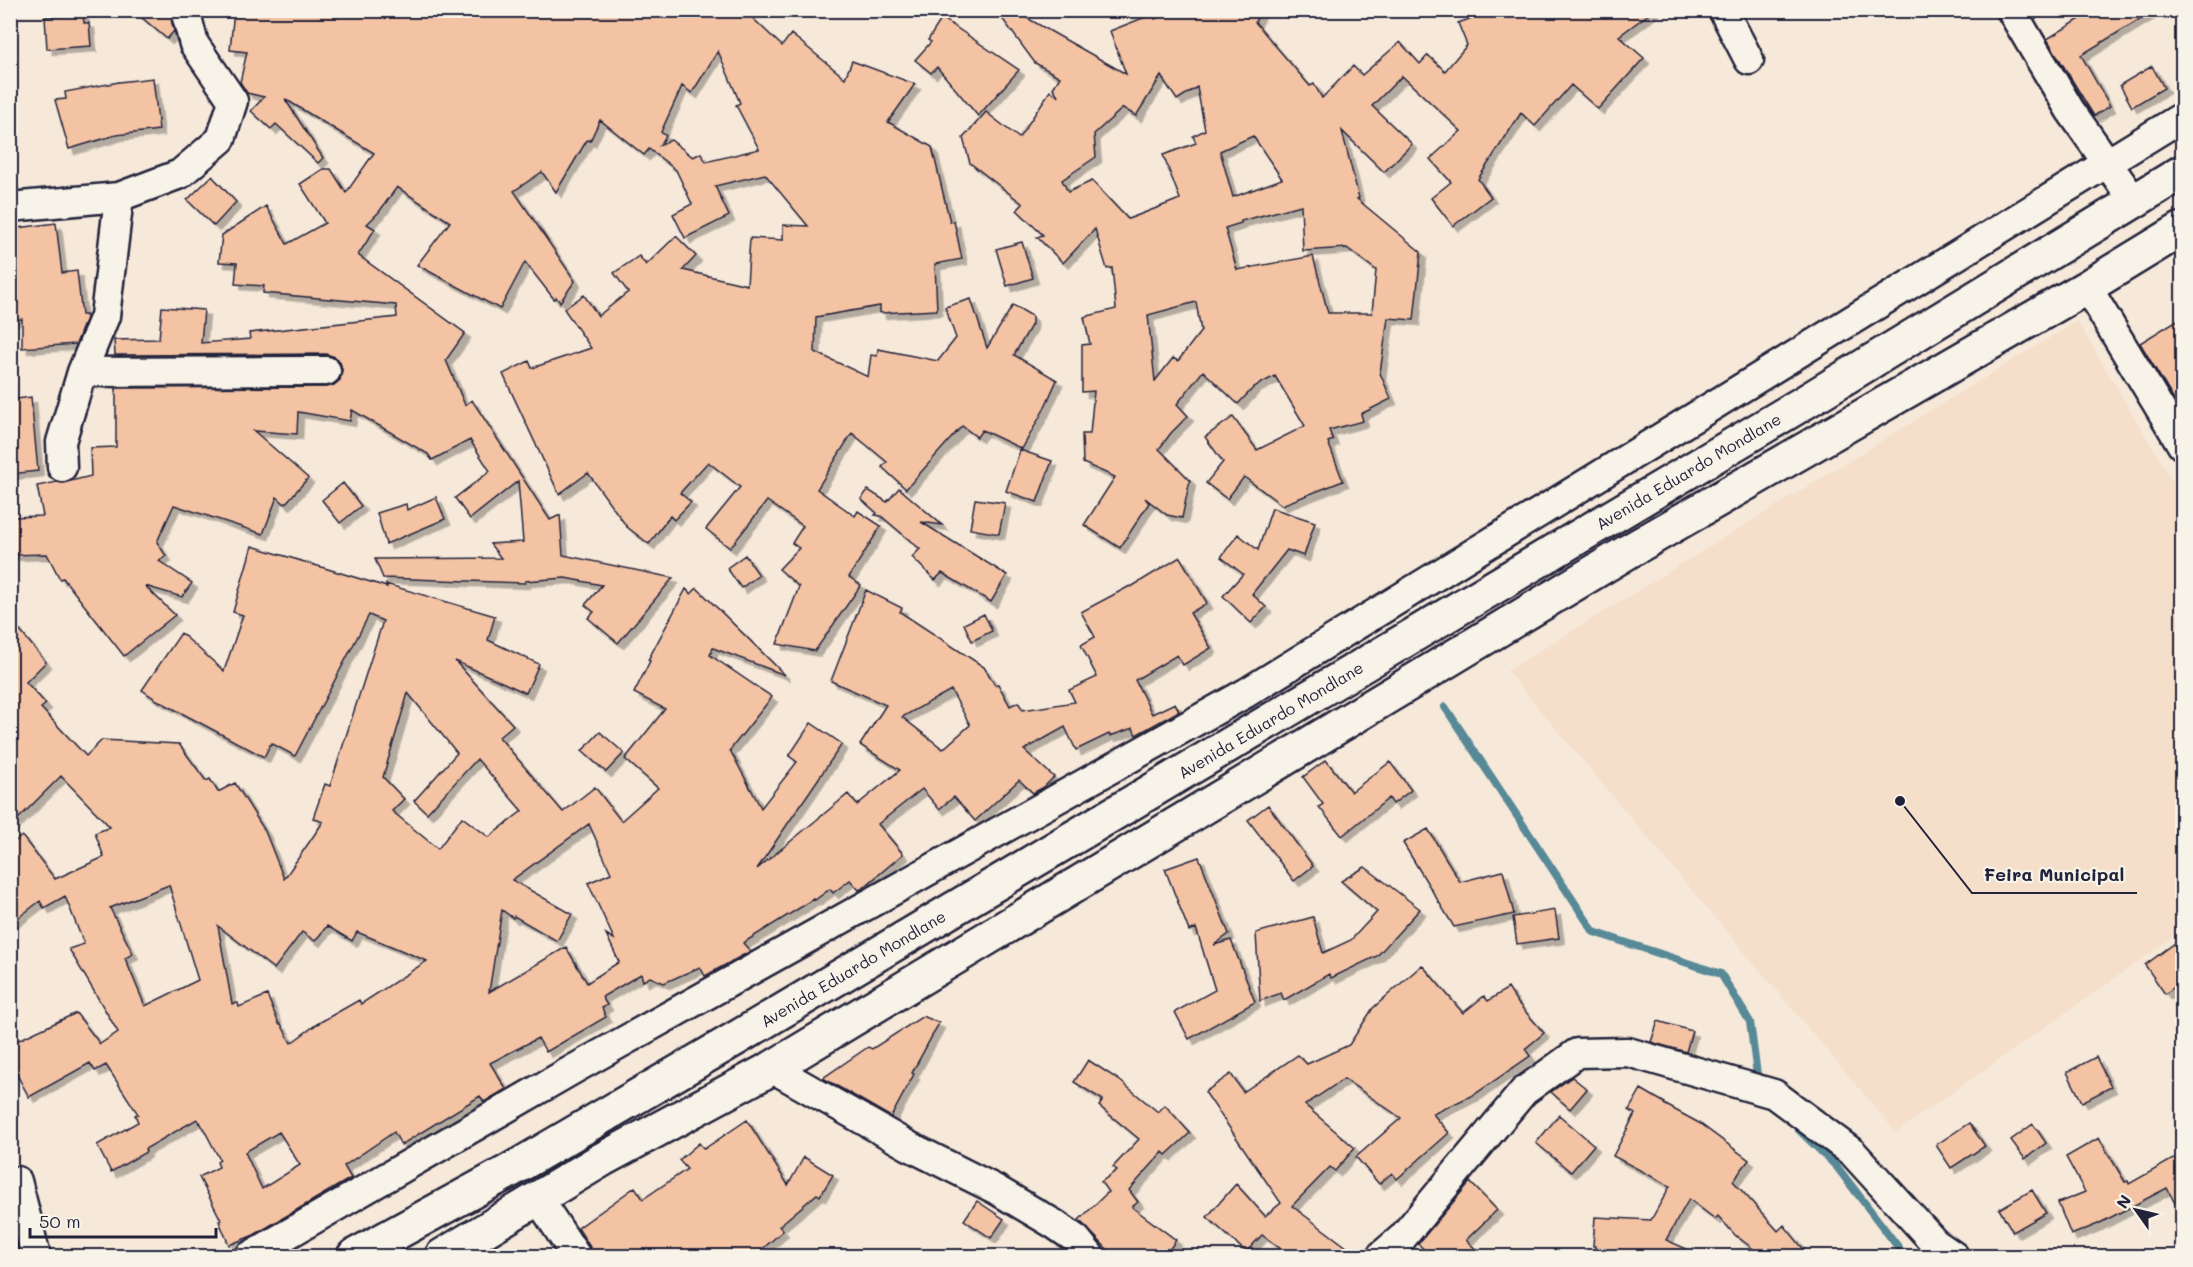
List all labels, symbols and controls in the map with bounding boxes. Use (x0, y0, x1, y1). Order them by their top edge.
street label: Avenida Eduardo Mondlane (1592, 408, 1784, 534)
street label: Avenida Eduardo Mondlane (1174, 656, 1367, 783)
callout: Feira Municipal (1972, 857, 2137, 893)
text: Feira Municipal (1984, 862, 2124, 886)
street label: Avenida Eduardo Mondlane (756, 905, 949, 1031)
north arrow (2106, 1180, 2166, 1240)
text: N (2111, 1190, 2135, 1212)
scale bar (30, 1201, 216, 1239)
text: 50 m (39, 1209, 81, 1233)

